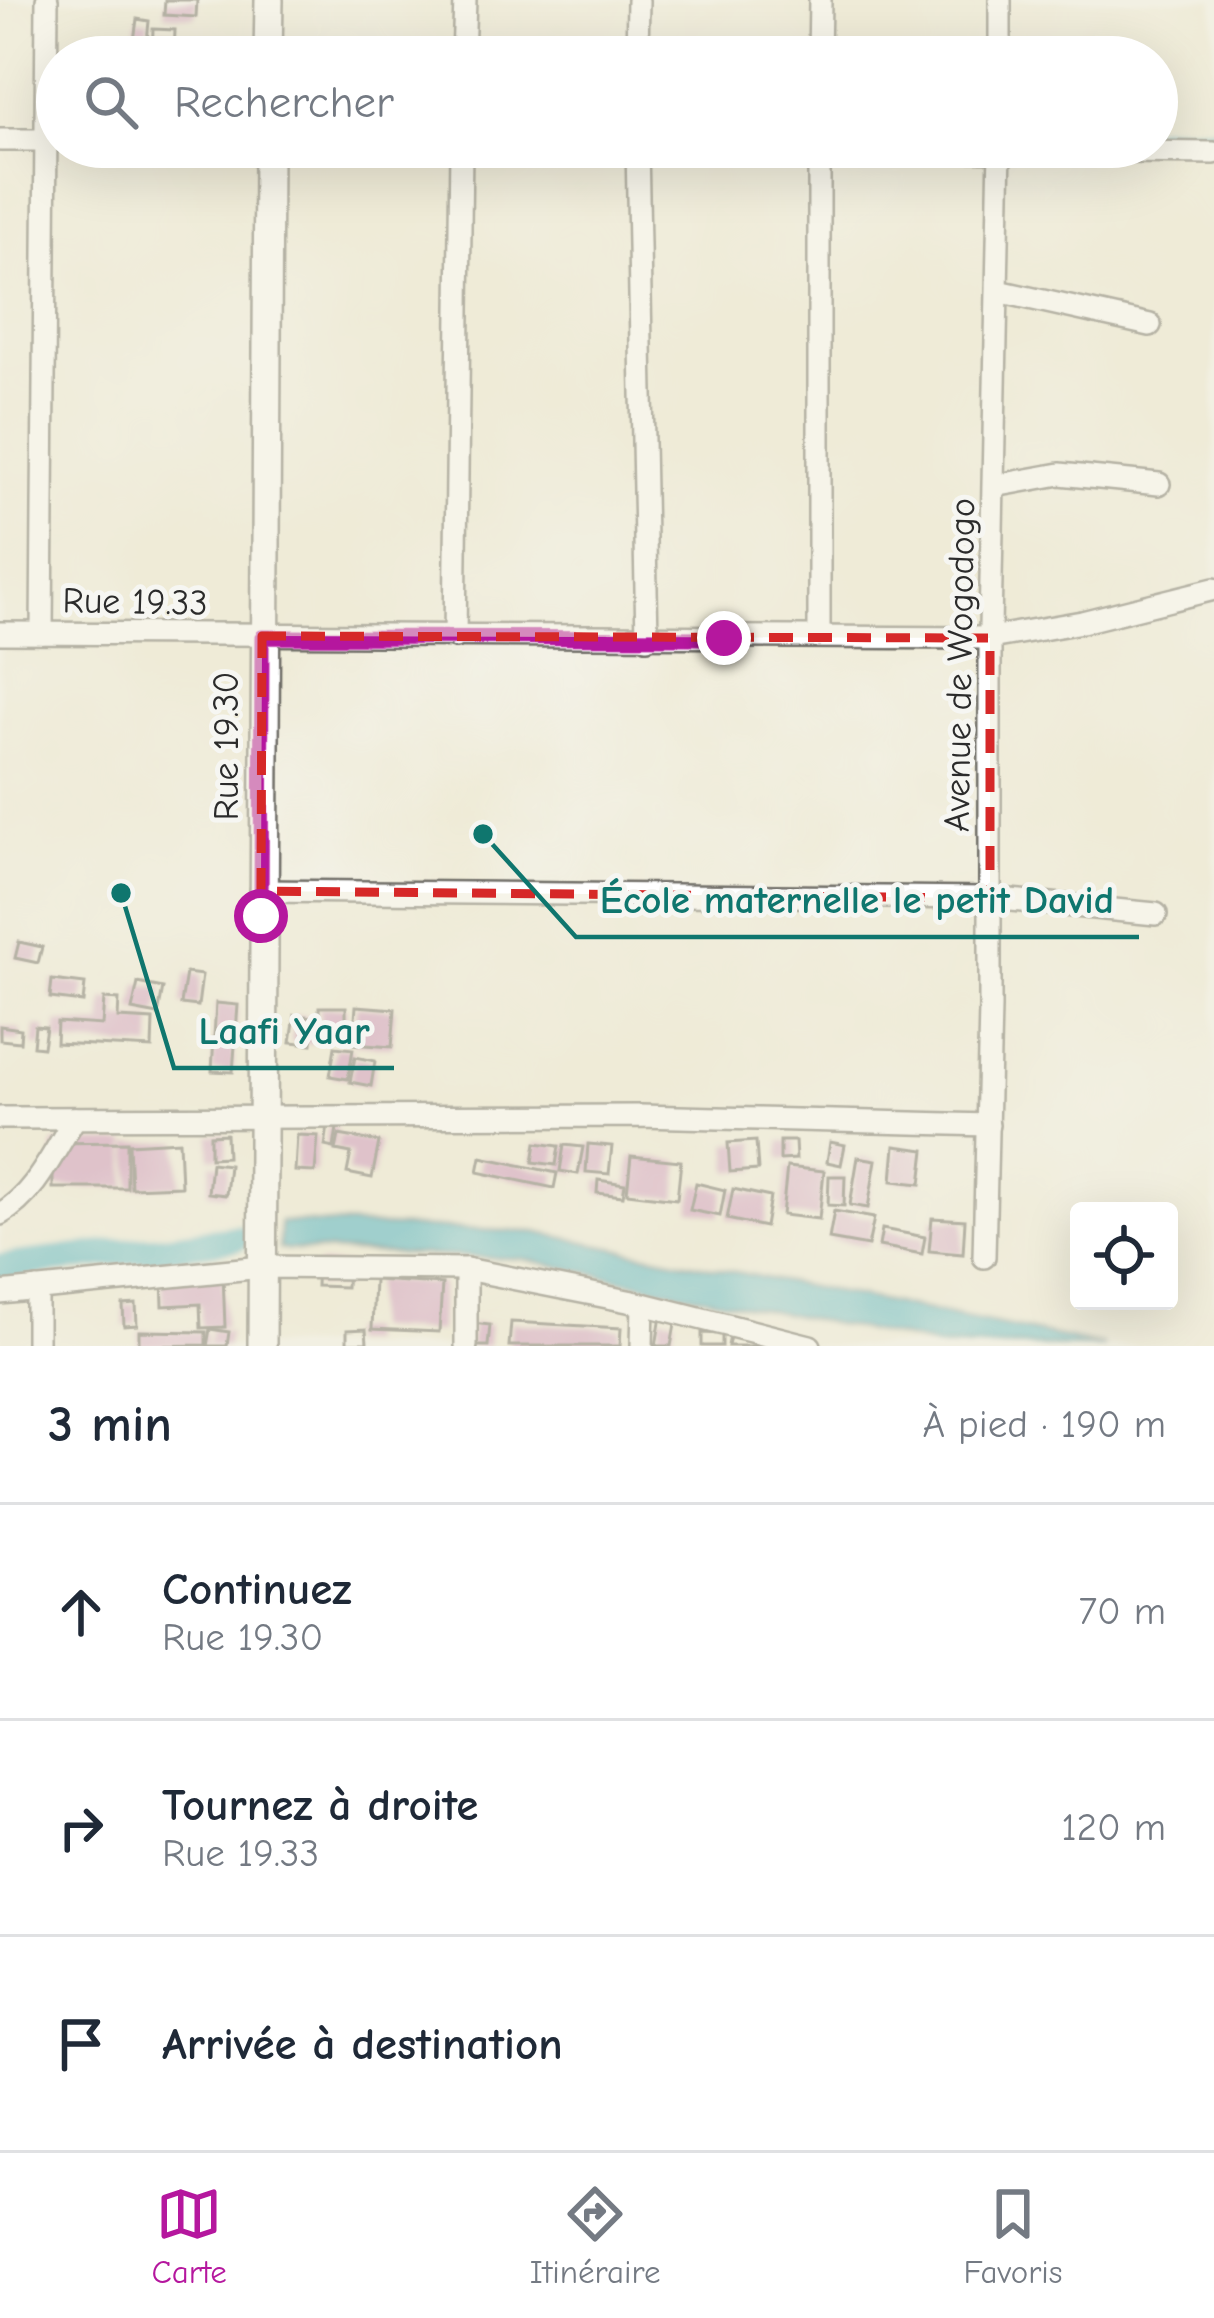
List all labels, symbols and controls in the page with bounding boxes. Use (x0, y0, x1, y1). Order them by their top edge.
search box (36, 36, 1178, 168)
icon: search (78, 69, 144, 135)
text: Rechercher (174, 76, 394, 128)
street label: Avenue de Wogodogo (937, 498, 983, 832)
street label: Rue 19.33 (62, 580, 208, 624)
route end (697, 611, 751, 665)
street label: Rue 19.30 (206, 672, 247, 820)
callout: École maternelle le petit David (576, 862, 1139, 937)
text: École maternelle le petit David (600, 878, 1114, 923)
route start (234, 889, 288, 943)
callout: Laafi Yaar (174, 993, 394, 1068)
text: Laafi Yaar (198, 1009, 370, 1054)
map controls (1070, 1202, 1178, 1310)
button: locate (1070, 1202, 1178, 1310)
text: 3 min (48, 1395, 172, 1454)
text: À pied · 190 m (922, 1402, 1166, 1447)
text: Continuez (162, 1563, 352, 1615)
icon: ahead (48, 1579, 114, 1645)
text: 70 m (1079, 1589, 1166, 1634)
text: Rue 19.30 (162, 1615, 323, 1660)
text: Tournez à droite (162, 1779, 478, 1831)
icon: right (48, 1795, 114, 1861)
text: 120 m (1061, 1805, 1166, 1850)
text: Rue 19.33 (162, 1831, 319, 1876)
icon: arrive (48, 2011, 114, 2077)
text: Arrivée à destination (162, 2018, 563, 2070)
tab: Carte (151, 2181, 227, 2291)
tab: Itinéraire (530, 2181, 660, 2291)
tab: Favoris (963, 2181, 1063, 2291)

